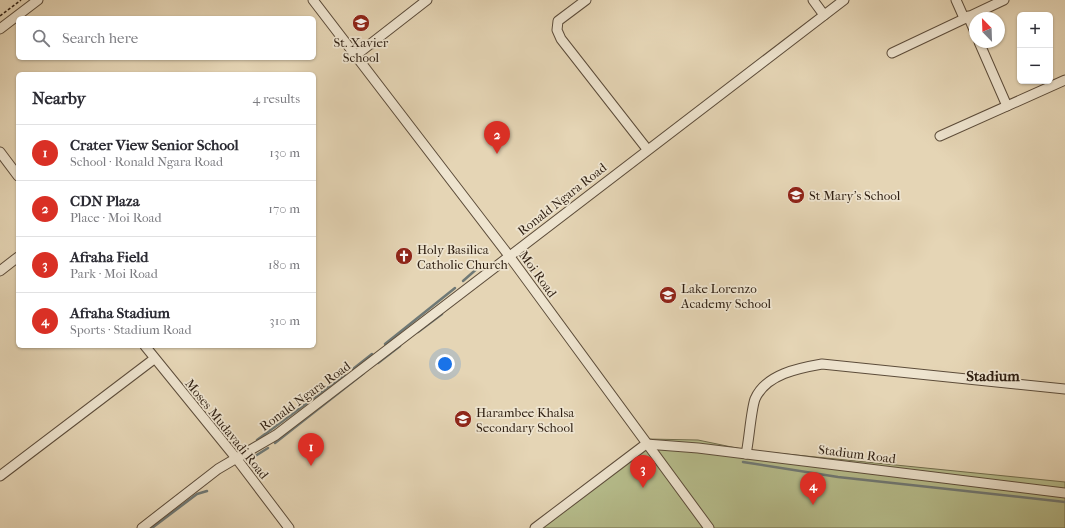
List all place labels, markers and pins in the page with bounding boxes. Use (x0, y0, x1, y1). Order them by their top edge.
school or university icon: St. Xavier School (351, 13, 371, 33)
place label: St. Xavier School (334, 35, 389, 65)
pin: 2 (484, 121, 510, 154)
school or university icon: St Mary's School (786, 185, 806, 205)
place label: St Mary's School (809, 188, 901, 203)
place label: Holy Basilica Catholic Church (417, 242, 508, 272)
church icon: Holy Basilica Catholic Church (394, 246, 414, 266)
place label: Lake Lorenzo Academy School (680, 281, 772, 311)
school or university icon: Lake Lorenzo Academy School (658, 285, 678, 305)
place label: Harambee Khalsa Secondary School (476, 405, 575, 435)
school or university icon: Harambee Khalsa Secondary School (453, 409, 473, 429)
pin: 1 (298, 433, 324, 466)
pin: 3 (630, 455, 656, 488)
pin: 4 (800, 472, 826, 505)

